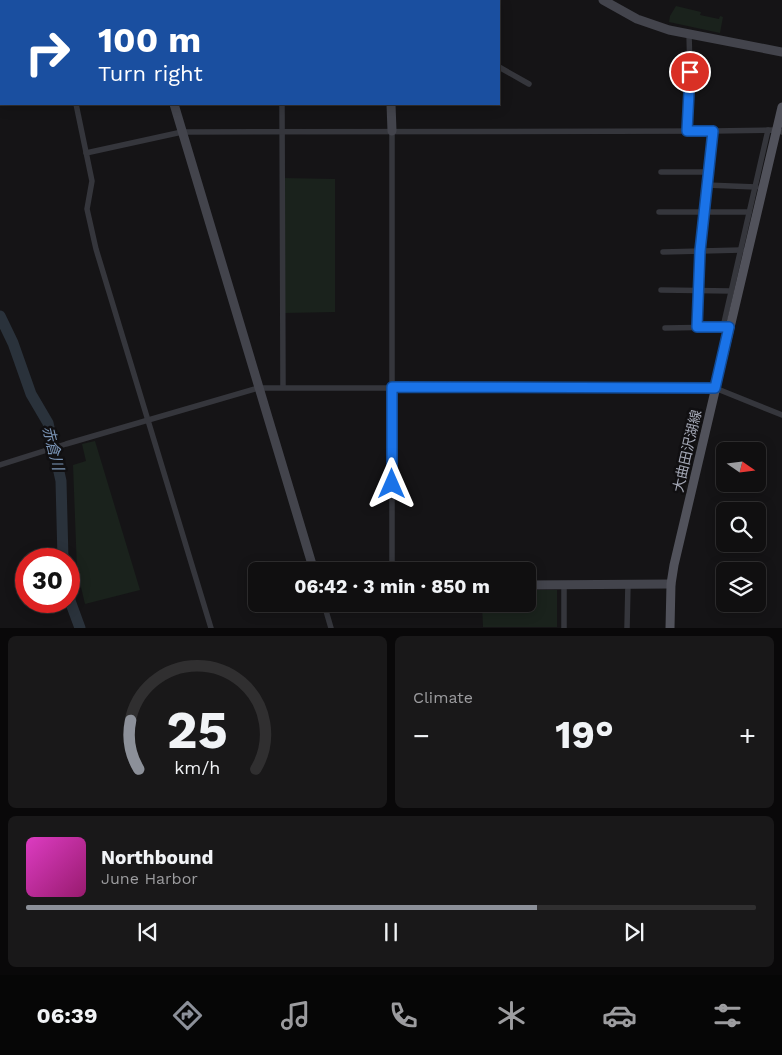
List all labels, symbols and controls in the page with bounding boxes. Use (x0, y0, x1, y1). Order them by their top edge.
text: 100 m (98, 19, 201, 61)
icon: right (15, 20, 80, 85)
pin (669, 51, 711, 93)
icon: arrive (676, 58, 704, 86)
text: Turn right (98, 61, 203, 86)
street label: 大曲田沢湖線 (670, 408, 704, 494)
water label: 赤倉川 (39, 424, 68, 474)
north arrow (716, 442, 766, 492)
map controls (716, 442, 766, 612)
position arrow (365, 457, 417, 509)
button: search (716, 502, 766, 552)
speed limit sign: 30 (15, 548, 80, 613)
button: layers (716, 562, 766, 612)
text: 06:42 · 3 min · 850 m (294, 575, 490, 598)
text: Climate (413, 688, 473, 707)
text: 25 (167, 700, 228, 761)
text: 19° (555, 713, 614, 757)
text: − (413, 719, 430, 752)
text: + (739, 719, 756, 752)
text: km/h (174, 757, 221, 778)
text: Northbound (101, 846, 213, 869)
text: June Harbor (101, 869, 198, 888)
icon: previous (134, 918, 162, 946)
icon: pause (377, 918, 405, 946)
icon: next (620, 918, 648, 946)
icon: directions (170, 998, 205, 1033)
icon: music (278, 998, 313, 1033)
icon: phone (386, 998, 421, 1033)
icon: climate (494, 998, 529, 1033)
icon: car (602, 998, 637, 1033)
icon: filters (710, 998, 745, 1033)
text: 06:39 (37, 1003, 97, 1028)

